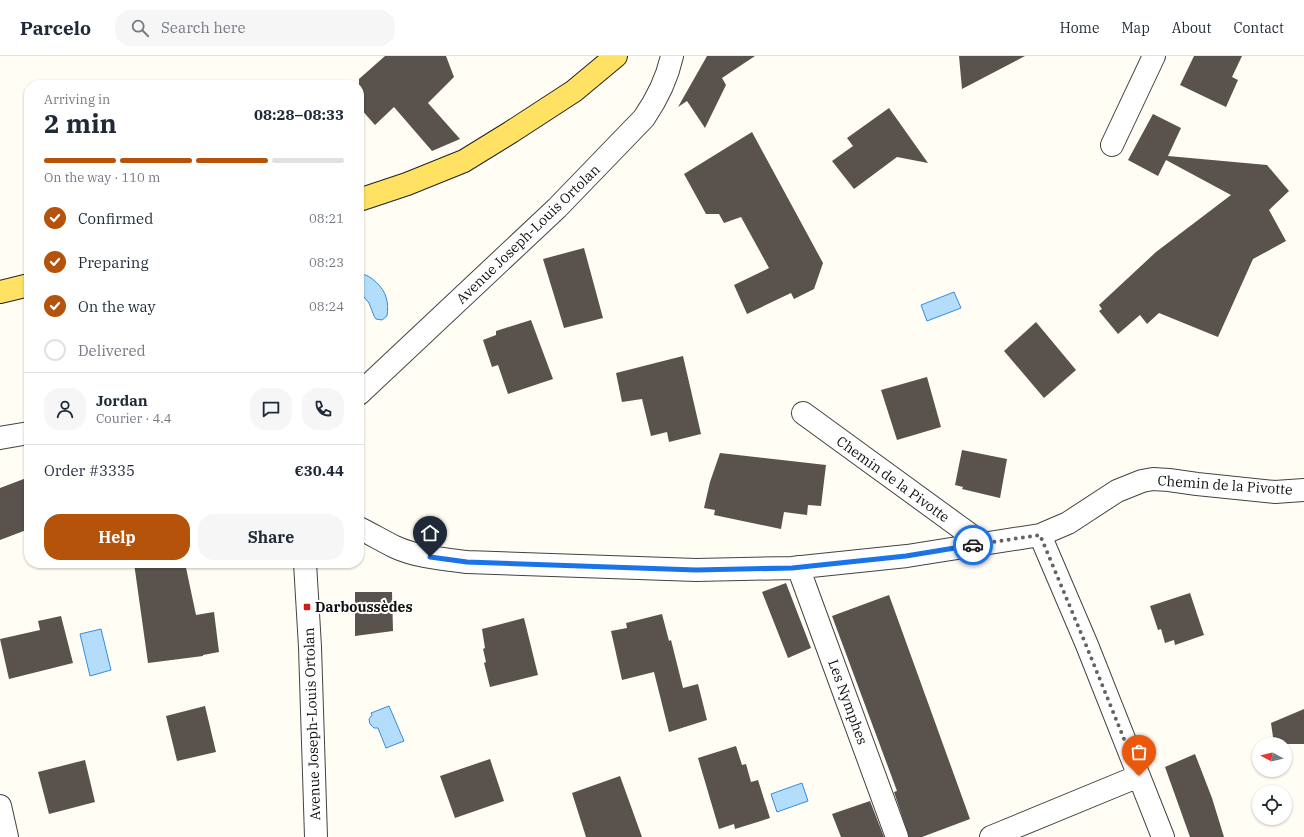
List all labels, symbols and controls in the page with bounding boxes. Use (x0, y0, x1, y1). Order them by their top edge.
search box (115, 10, 395, 46)
text: Parcelo (20, 16, 91, 40)
icon: search (129, 17, 151, 39)
text: Search here (161, 18, 245, 37)
text: Home (1060, 19, 1099, 37)
text: Map (1121, 19, 1150, 37)
text: About (1172, 19, 1211, 37)
text: Contact (1233, 19, 1284, 37)
text: Arriving in (44, 91, 110, 108)
text: 08:28–08:33 (254, 105, 344, 124)
text: 2 min (44, 106, 117, 140)
street label: Avenue Joseph-Louis Ortolan (452, 160, 604, 308)
text: On the way · 110 m (44, 169, 160, 186)
icon: check (44, 207, 66, 229)
text: Confirmed (78, 209, 153, 228)
text: 08:21 (309, 210, 344, 227)
icon: check (44, 251, 66, 273)
text: Preparing (78, 253, 149, 272)
text: 08:23 (309, 254, 344, 271)
icon: check (44, 295, 66, 317)
text: On the way (78, 297, 156, 316)
text: 08:24 (309, 298, 344, 315)
text: Delivered (78, 341, 146, 360)
button: person (44, 388, 86, 430)
button: chat (250, 388, 292, 430)
button: phone (302, 388, 344, 430)
text: Jordan (96, 391, 148, 410)
text: Courier · 4.4 (96, 410, 172, 427)
street label: Chemin de la Pivotte (833, 432, 953, 526)
text: Order #3335 (44, 461, 135, 480)
text: €30.44 (294, 461, 344, 480)
street label: Chemin de la Pivotte (1157, 471, 1293, 499)
button: Help (44, 514, 190, 560)
button: Share (198, 514, 344, 560)
pin (413, 516, 447, 557)
icon: home (419, 522, 441, 544)
courier (953, 525, 993, 565)
icon: car (962, 534, 984, 556)
place label: Darboussèdes (315, 598, 413, 616)
marker: Darboussèdes (302, 602, 312, 612)
street label: Avenue Joseph-Louis Ortolan (300, 627, 324, 821)
street label: Les Nymphes (824, 657, 872, 747)
pin (1122, 735, 1156, 776)
north arrow (1252, 737, 1292, 777)
map controls (1252, 737, 1292, 825)
icon: bag (1128, 741, 1150, 763)
button: locate (1252, 785, 1292, 825)

